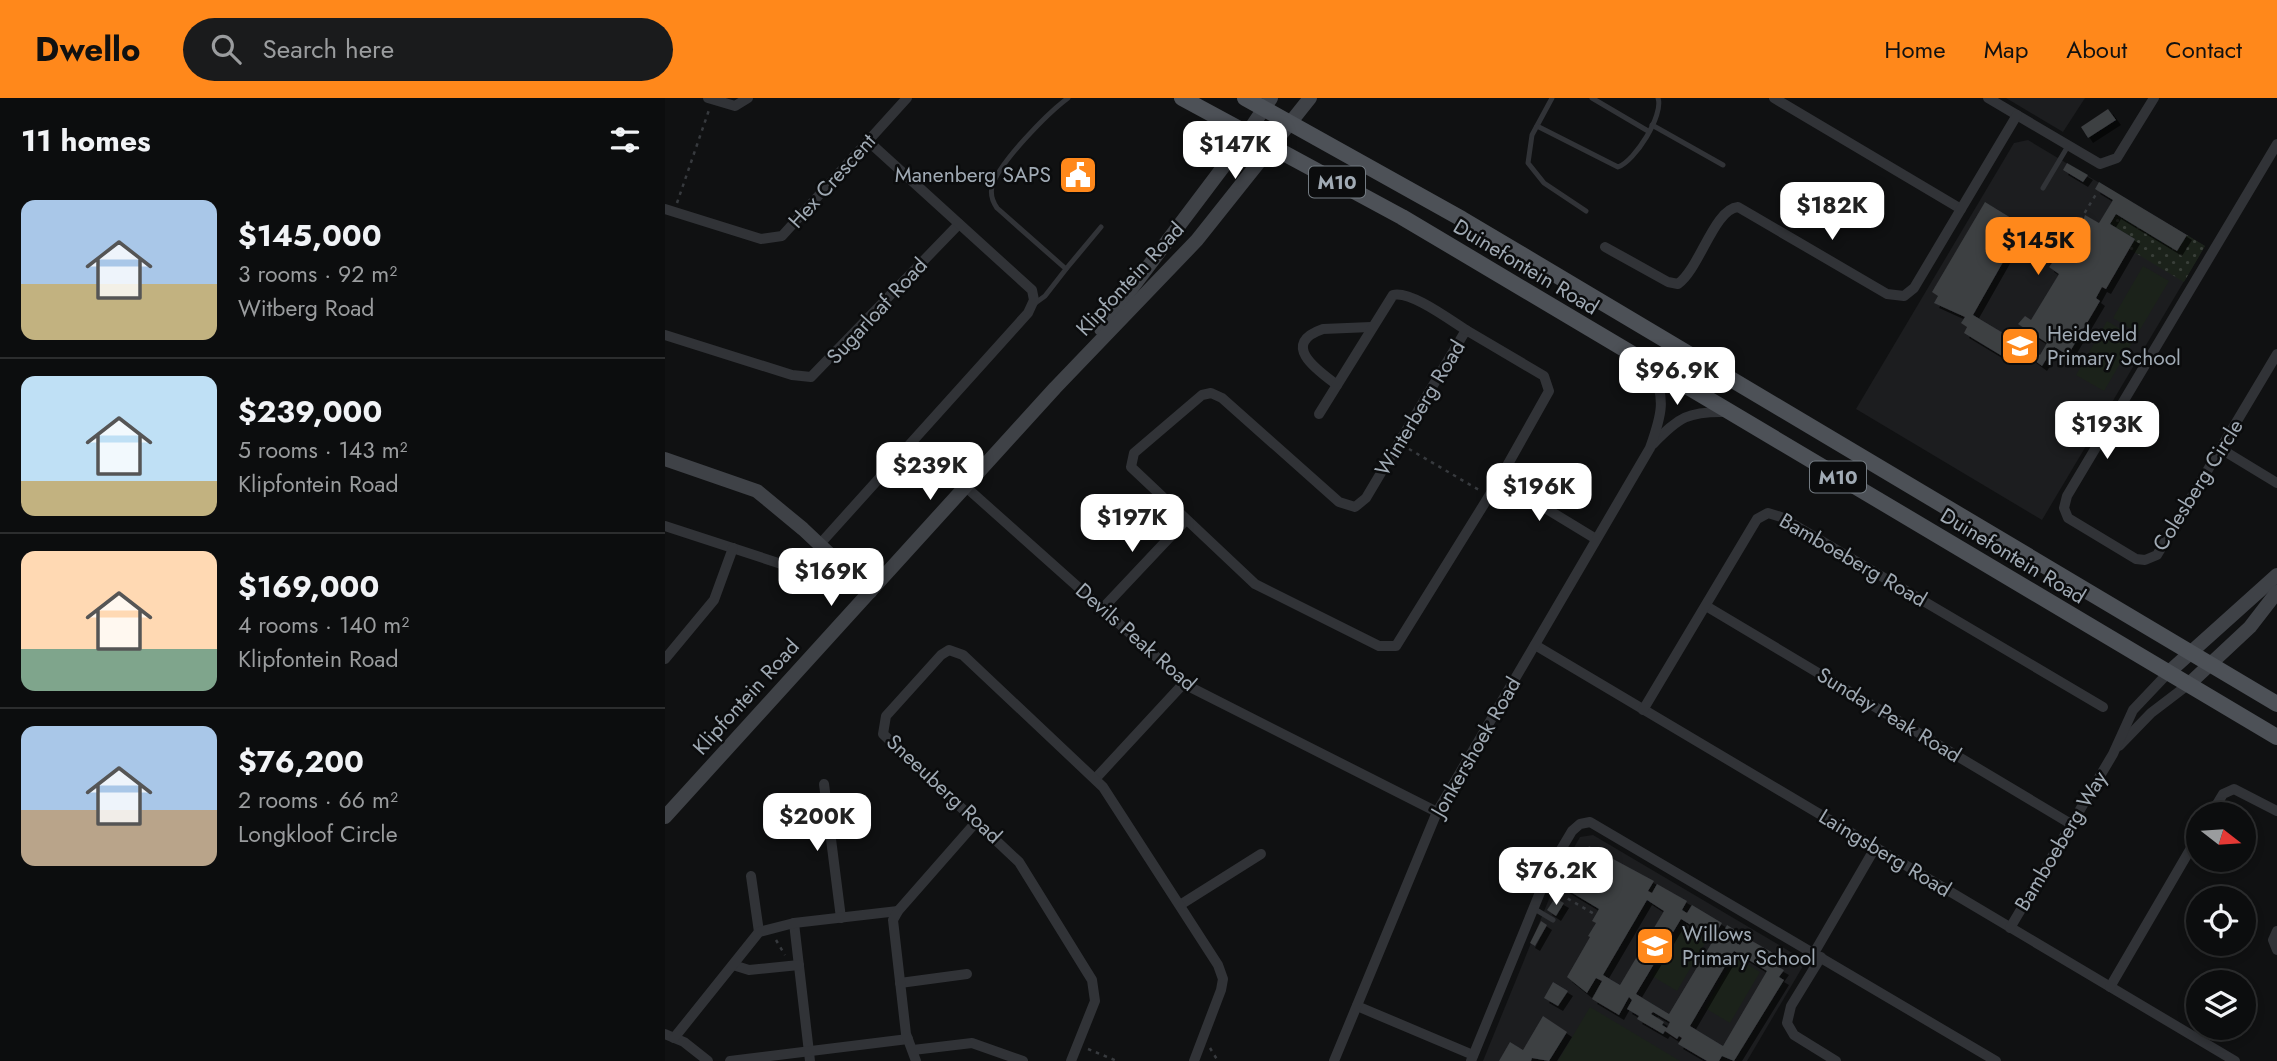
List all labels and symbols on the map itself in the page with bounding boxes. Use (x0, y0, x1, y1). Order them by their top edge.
pin: $147K (1186, 122, 1284, 181)
street label: Hex Crescent (781, 127, 883, 235)
public building icon: Manenberg SAPS (1057, 154, 1099, 196)
place label: Manenberg SAPS (895, 160, 1051, 190)
road number: M10 (1309, 166, 1365, 198)
pin: $182K (1783, 183, 1881, 242)
street label: Duinefontein Road (1448, 212, 1604, 322)
street label: Klipfontein Road (1069, 215, 1191, 343)
pin: $145K (1989, 218, 2087, 277)
street label: Sugarloaf Road (820, 251, 934, 371)
place label: Heideveld Primary School (2047, 319, 2181, 373)
school or university icon: Heideveld Primary School (1999, 325, 2041, 367)
street label: Winterberg Road (1368, 334, 1472, 482)
pin: $96.9K (1620, 348, 1734, 407)
pin: $193K (2058, 402, 2156, 461)
street label: Colesberg Circle (2145, 413, 2251, 557)
pin: $239K (881, 442, 979, 502)
road number: M10 (1810, 462, 1866, 492)
pin: $196K (1490, 464, 1588, 523)
pin: $197K (1083, 494, 1181, 554)
street label: Duinefontein Road (1935, 501, 2091, 611)
street label: Bamboeberg Road (1774, 506, 1932, 614)
pin: $169K (782, 548, 880, 608)
street label: Devils Peak Road (1069, 576, 1203, 698)
street label: Klipfontein Road (686, 633, 806, 761)
street label: Sunday Peak Road (1811, 660, 1967, 770)
street label: Jonkershoek Road (1422, 671, 1528, 825)
street label: Sneeuberg Road (879, 727, 1009, 851)
street label: Bamboeberg Way (2007, 765, 2115, 917)
pin: $200K (768, 794, 866, 853)
street label: Laingsberg Road (1813, 802, 1957, 904)
north arrow (2186, 802, 2256, 872)
pin: $76.2K (1499, 848, 1613, 907)
place label: Willows Primary School (1682, 919, 1816, 973)
school or university icon: Willows Primary School (1634, 925, 1676, 967)

